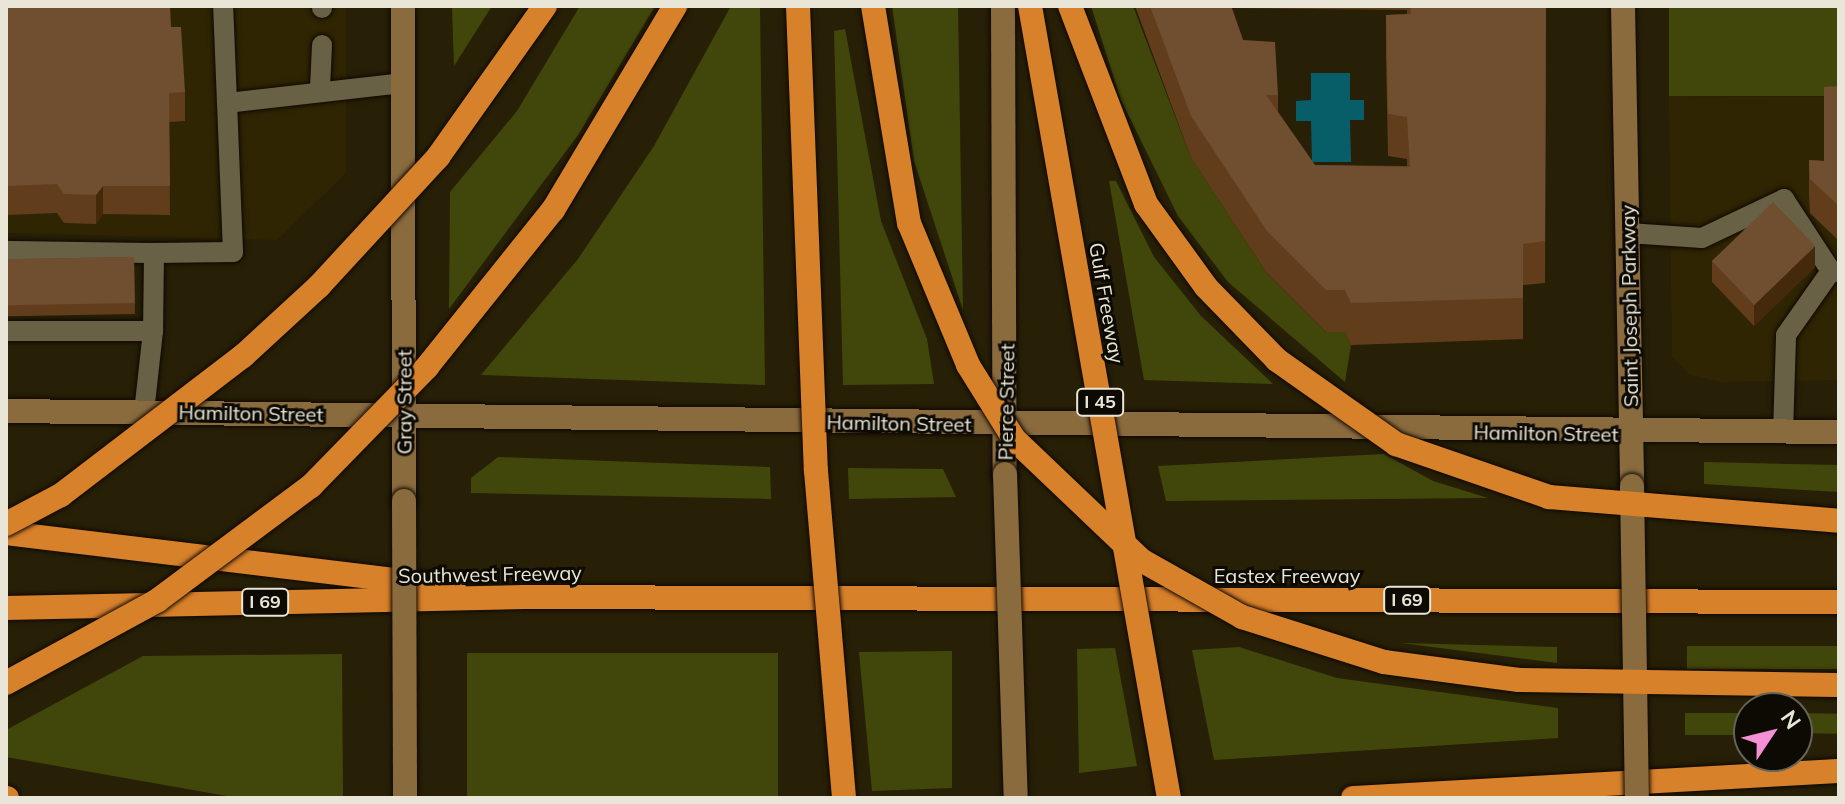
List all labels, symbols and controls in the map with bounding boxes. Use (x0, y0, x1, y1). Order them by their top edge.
street label: Saint Joseph Parkway (1615, 205, 1643, 407)
street label: Gulf Freeway (1085, 241, 1129, 365)
street label: Pierce Street (993, 343, 1019, 461)
street label: Gray Street (392, 350, 416, 454)
road number: I 45 (1076, 388, 1124, 416)
street label: Hamilton Street (178, 400, 324, 426)
street label: Hamilton Street (826, 410, 972, 436)
street label: Hamilton Street (1473, 420, 1619, 446)
street label: Southwest Freeway (398, 560, 582, 588)
street label: Eastex Freeway (1214, 563, 1360, 587)
road number: I 69 (1383, 586, 1431, 614)
road number: I 69 (241, 588, 289, 616)
north arrow (1733, 692, 1813, 772)
text: N (1775, 705, 1807, 734)

